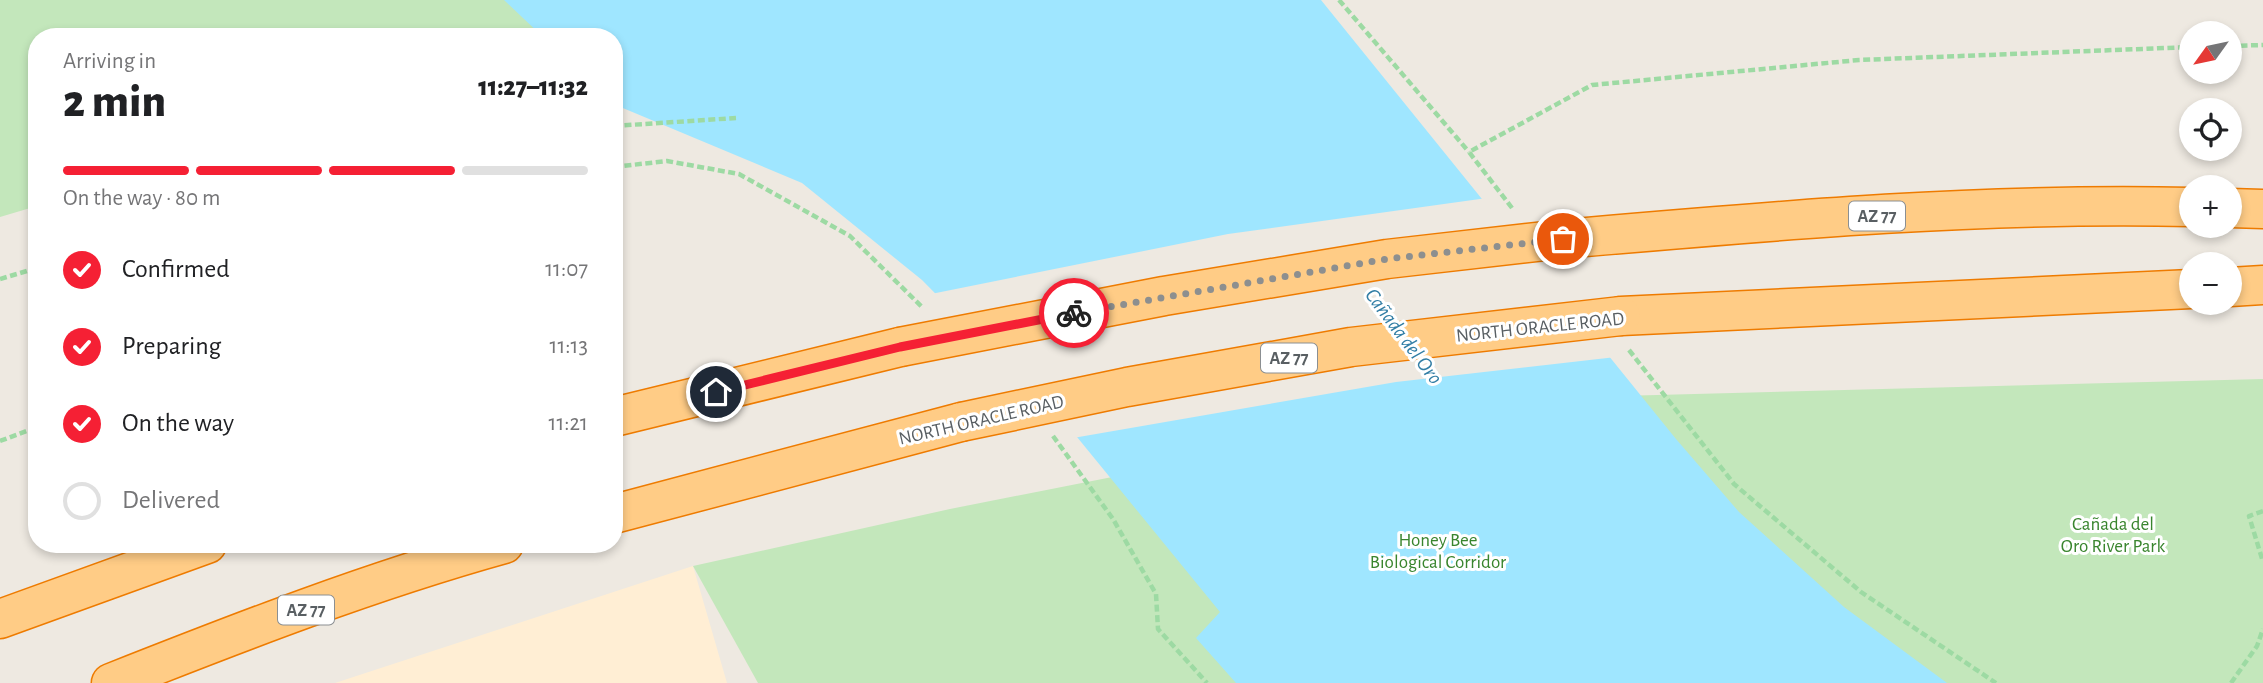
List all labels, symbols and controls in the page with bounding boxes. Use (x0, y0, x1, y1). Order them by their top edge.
north arrow (2179, 21, 2242, 84)
map controls (2179, 21, 2242, 315)
text: Arriving in (63, 50, 156, 73)
text: 11:27–11:32 (478, 74, 588, 100)
text: 2 min (63, 79, 166, 125)
button: locate (2179, 98, 2242, 161)
button: + (2179, 175, 2242, 238)
text: On the way · 80 m (63, 187, 220, 210)
road number: AZ 77 (1849, 202, 1905, 230)
pin (1533, 209, 1593, 269)
icon: bag (1544, 220, 1582, 258)
icon: check (63, 251, 101, 289)
button: − (2179, 252, 2242, 315)
text: Confirmed (122, 256, 230, 282)
text: 11:07 (545, 258, 588, 281)
courier (1039, 278, 1109, 348)
water label: Cañada del Oro (1361, 285, 1446, 388)
icon: bike (1055, 294, 1093, 332)
street label: NORTH ORACLE ROAD (1455, 309, 1625, 346)
icon: check (63, 328, 101, 366)
text: Preparing (122, 333, 221, 359)
text: 11:13 (550, 335, 588, 358)
road number: AZ 77 (1261, 344, 1317, 372)
pin (686, 362, 746, 422)
icon: home (697, 373, 735, 411)
street label: NORTH ORACLE ROAD (897, 392, 1066, 449)
icon: check (63, 405, 101, 443)
text: On the way (122, 410, 234, 436)
text: 11:21 (549, 412, 588, 435)
text: Delivered (122, 487, 220, 513)
park label: Cañada del Oro River Park (2061, 515, 2166, 556)
park label: Honey Bee Biological Corridor (1370, 531, 1506, 572)
road number: AZ 77 (278, 596, 334, 624)

